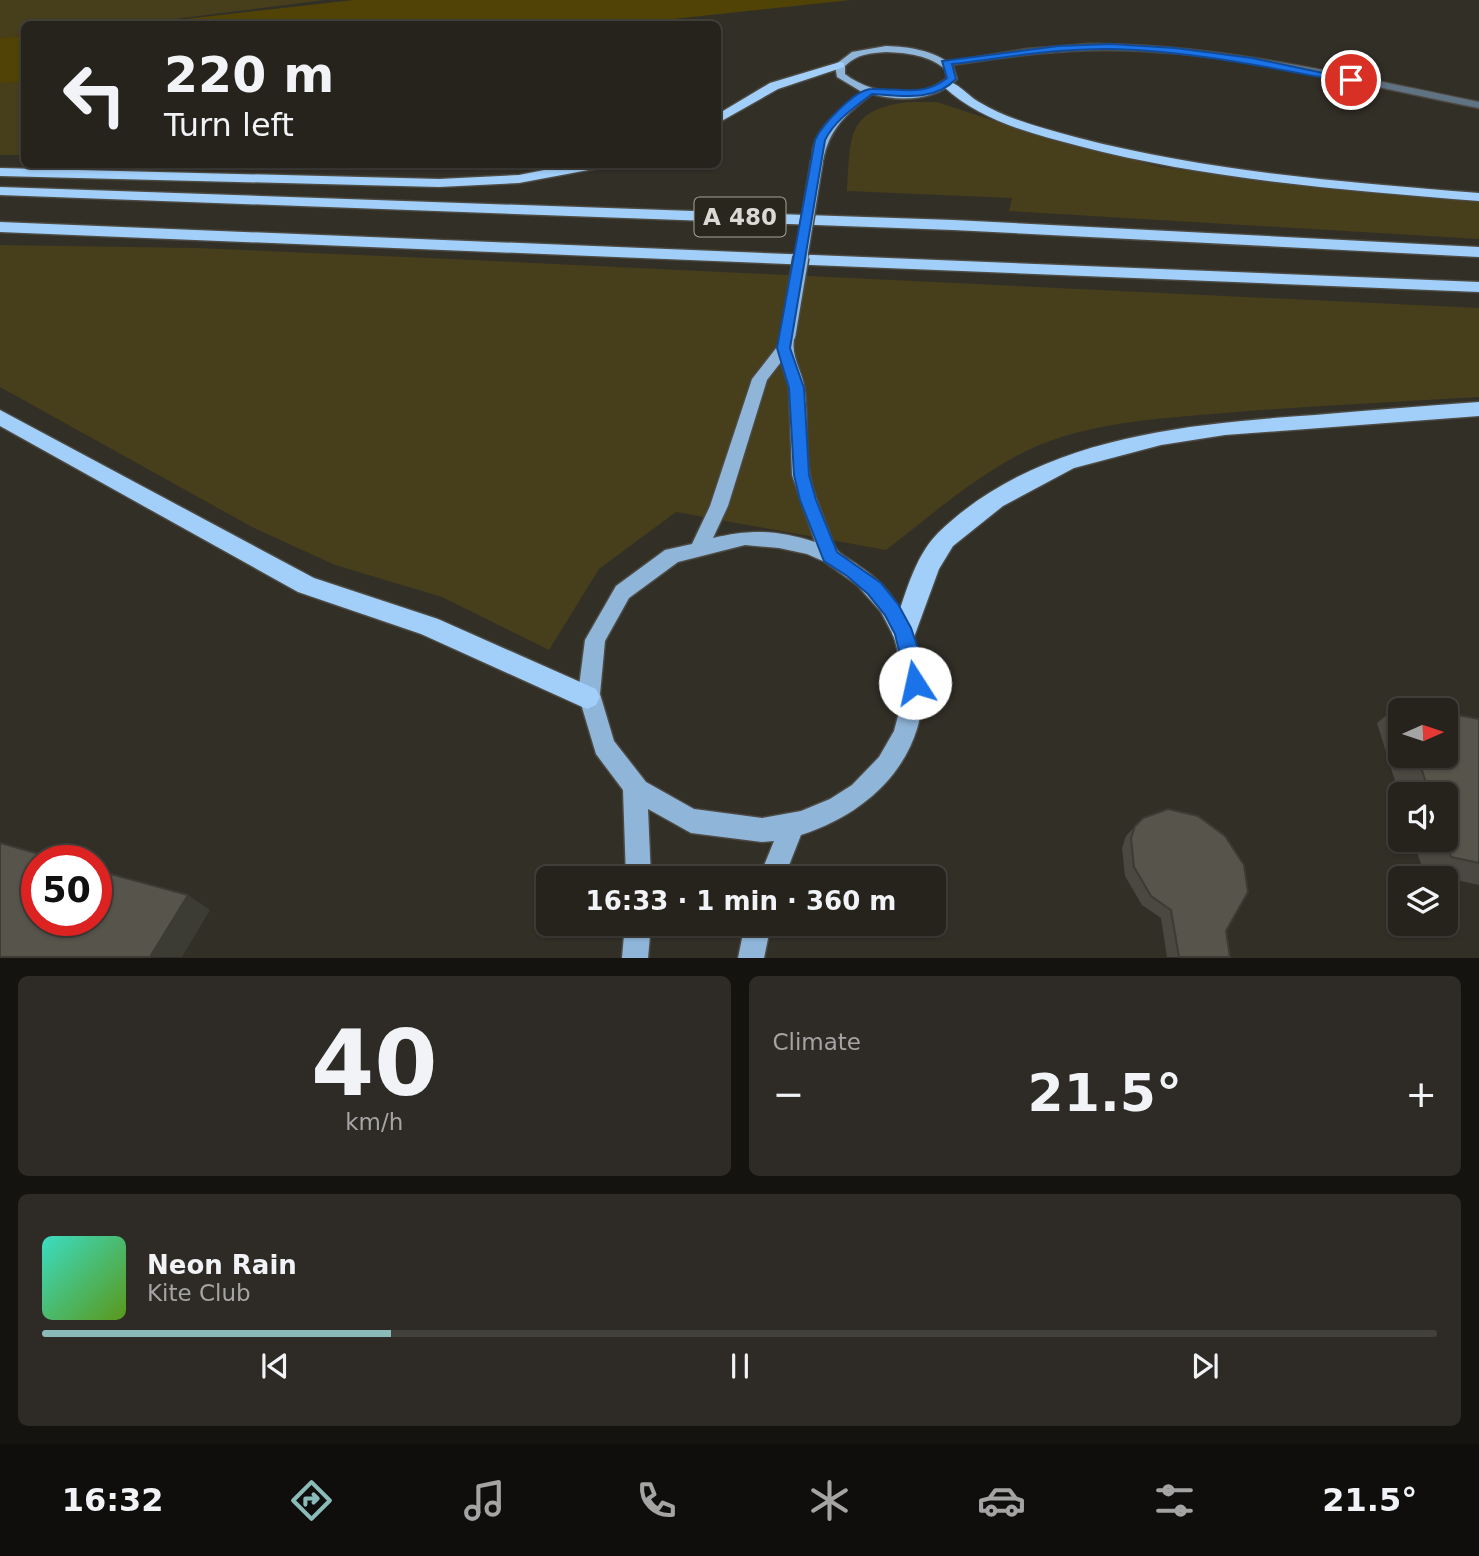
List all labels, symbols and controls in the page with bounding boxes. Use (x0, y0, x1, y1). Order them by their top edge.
text: 220 m (164, 47, 334, 104)
icon: left (49, 49, 140, 140)
pin (1321, 50, 1381, 110)
icon: arrive (1332, 61, 1370, 99)
text: Turn left (164, 106, 294, 144)
road number: A 480 (694, 198, 786, 236)
position arrow (878, 646, 952, 720)
north arrow (1388, 698, 1458, 768)
map controls (1388, 698, 1458, 936)
button: sound (1388, 782, 1458, 852)
speed limit sign: 50 (21, 845, 112, 936)
button: layers (1388, 866, 1458, 936)
text: 16:33 · 1 min · 360 m (586, 886, 896, 916)
text: 40 (311, 1011, 438, 1116)
text: Climate (773, 1029, 861, 1055)
text: 21.5° (1028, 1063, 1182, 1123)
text: − (773, 1072, 804, 1116)
text: + (1405, 1072, 1437, 1116)
text: km/h (345, 1109, 403, 1135)
text: Neon Rain (147, 1250, 297, 1280)
text: Kite Club (147, 1280, 251, 1306)
icon: previous (256, 1347, 294, 1385)
icon: pause (721, 1347, 759, 1385)
icon: next (1186, 1347, 1224, 1385)
icon: directions (287, 1476, 336, 1525)
icon: music (460, 1476, 509, 1525)
icon: phone (632, 1476, 681, 1525)
icon: climate (805, 1476, 854, 1525)
icon: car (977, 1476, 1026, 1525)
icon: filters (1150, 1476, 1199, 1525)
text: 16:32 (62, 1481, 164, 1519)
text: 21.5° (1322, 1481, 1417, 1519)

